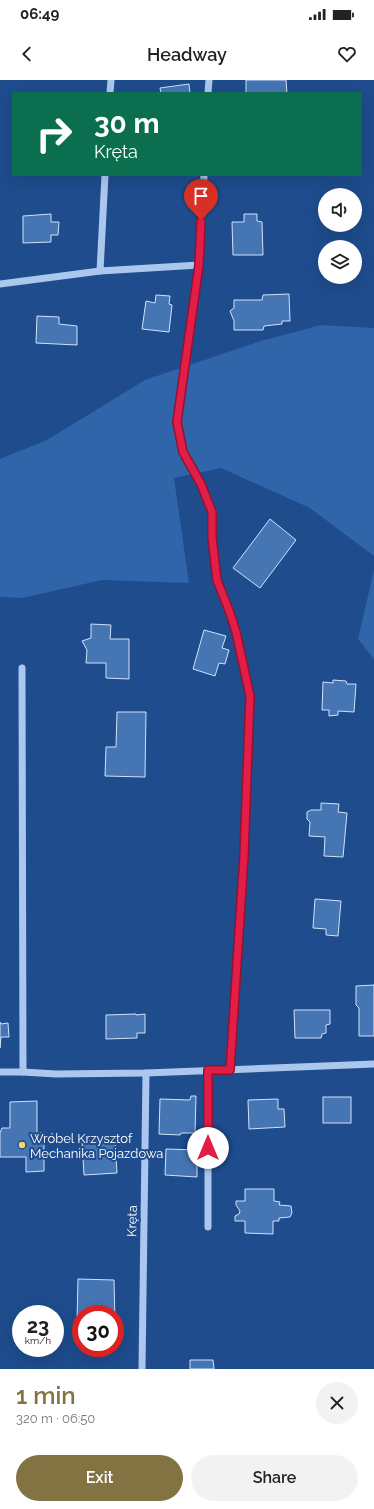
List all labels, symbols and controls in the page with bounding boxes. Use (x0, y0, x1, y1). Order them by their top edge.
text: 06:49 (20, 5, 59, 23)
icon: back (16, 43, 38, 65)
icon: heart (336, 43, 358, 65)
text: Headway (147, 44, 227, 65)
text: 30 m (94, 107, 160, 140)
icon: right (28, 108, 80, 160)
text: Kręta (94, 141, 138, 162)
pin (184, 179, 218, 220)
icon: arrive (190, 185, 212, 207)
map controls (318, 188, 362, 284)
button: sound (318, 188, 362, 232)
button: layers (318, 240, 362, 284)
position arrow (187, 1127, 229, 1169)
place label: Wróbel Krzysztof Mechanika Pojazdowa (30, 1131, 163, 1161)
marker: Wróbel Krzysztof Mechanika Pojazdowa (17, 1140, 27, 1150)
street label: Kręta (124, 1205, 140, 1237)
speed limit sign: 30 (72, 1305, 124, 1357)
text: 23 (27, 1314, 49, 1338)
text: km/h (25, 1335, 51, 1346)
text: 1 min (16, 1381, 76, 1410)
button: close (316, 1382, 358, 1424)
text: 320 m · 06:50 (16, 1411, 95, 1426)
button: Exit (16, 1455, 183, 1501)
button: Share (191, 1455, 358, 1501)

